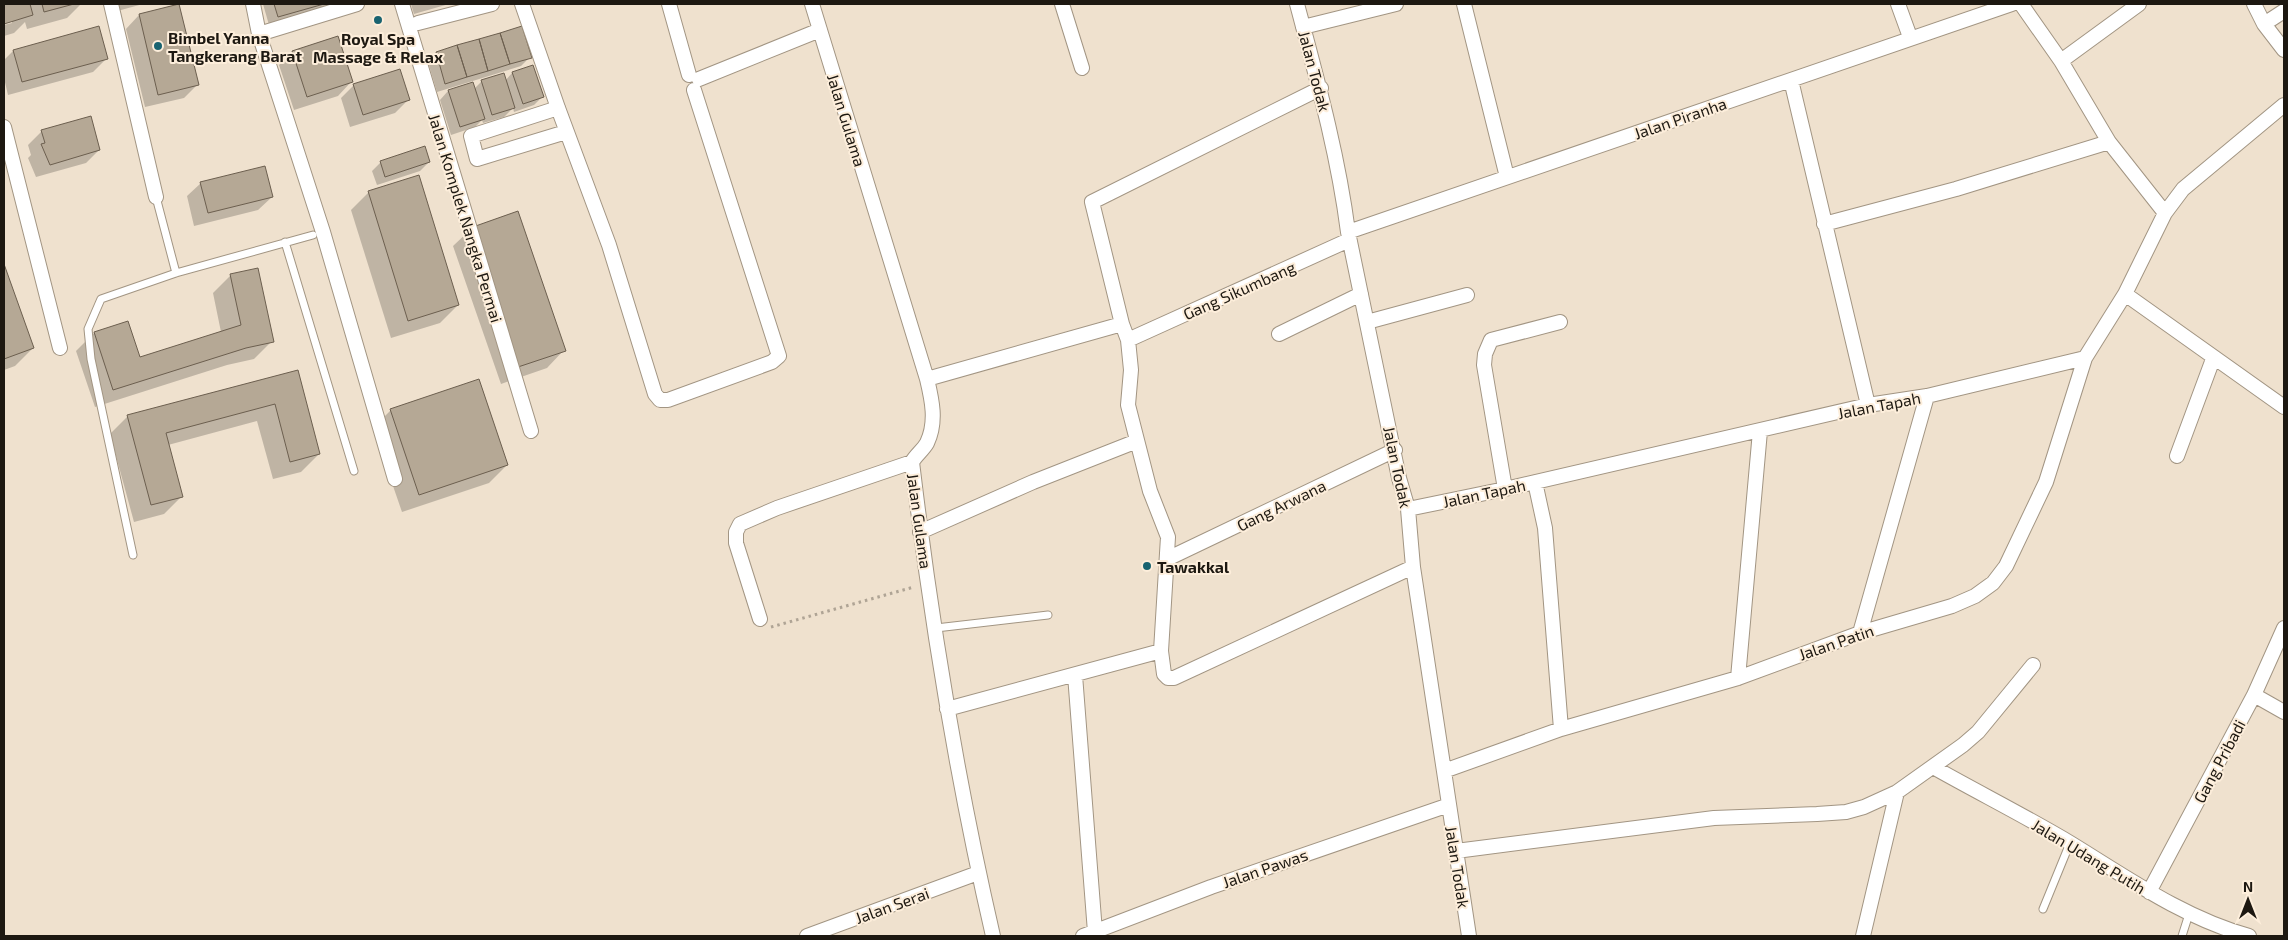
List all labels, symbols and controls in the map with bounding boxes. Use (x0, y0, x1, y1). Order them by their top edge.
marker: Royal Spa Massage & Relax (372, 14, 384, 26)
place label: Bimbel Yanna Tangkerang Barat (168, 28, 302, 65)
street label: Jalan Todak (1295, 28, 1335, 114)
place label: Royal Spa Massage & Relax (313, 29, 443, 66)
marker: Bimbel Yanna Tangkerang Barat (152, 40, 164, 52)
street label: Jalan Gulama (824, 71, 870, 169)
street label: Jalan Piranha (1631, 93, 1729, 143)
street label: Jalan Komplek Nangka Permai (425, 111, 507, 325)
street label: Gang Sikumbang (1180, 257, 1298, 323)
street label: Jalan Tapah (1836, 388, 1922, 422)
street label: Jalan Todak (1380, 424, 1416, 510)
street label: Jalan Gulama (904, 472, 936, 570)
street label: Gang Arwana (1233, 475, 1329, 535)
street label: Jalan Tapah (1441, 475, 1527, 511)
place label: Tawakkal (1157, 557, 1230, 576)
marker: Tawakkal (1141, 560, 1153, 572)
street label: Jalan Patin (1796, 620, 1876, 664)
street label: Gang Pribadi (2189, 716, 2249, 806)
street label: Jalan Udang Putih (2029, 815, 2149, 897)
street label: Jalan Todak (1442, 825, 1474, 909)
street label: Jalan Pawas (1220, 845, 1310, 891)
north arrow (2223, 875, 2273, 925)
text: N (2243, 878, 2253, 895)
street label: Jalan Serai (852, 883, 932, 927)

